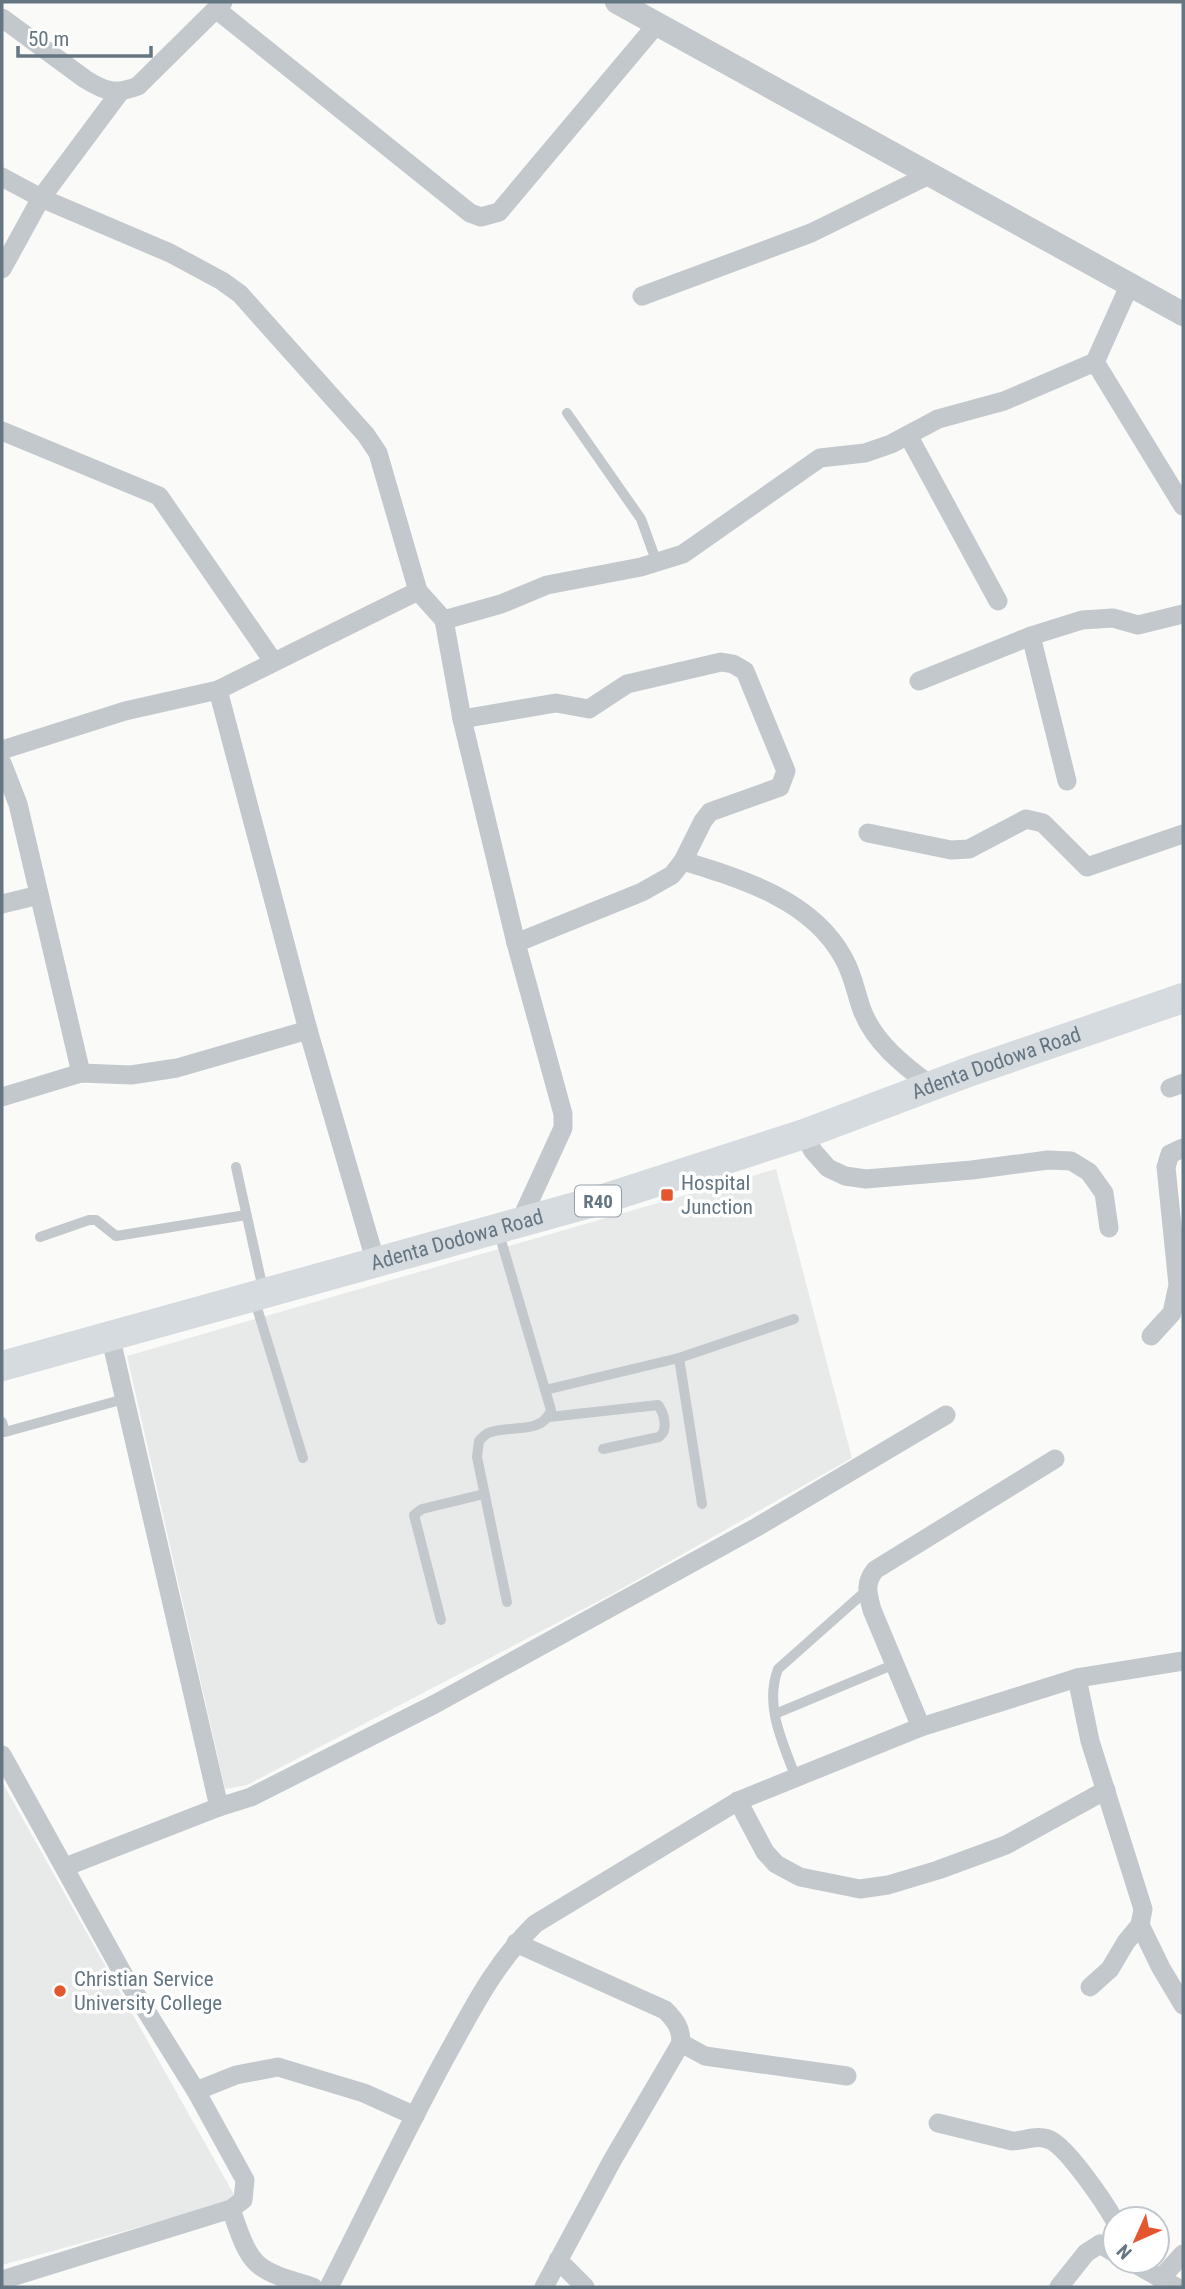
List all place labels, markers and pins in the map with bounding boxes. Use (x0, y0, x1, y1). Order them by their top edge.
place label: Hospital Junction (681, 1171, 753, 1219)
marker: Hospital Junction (659, 1187, 675, 1203)
place label: Christian Service University College (74, 1967, 222, 2015)
marker: Christian Service University College (52, 1983, 68, 1999)

